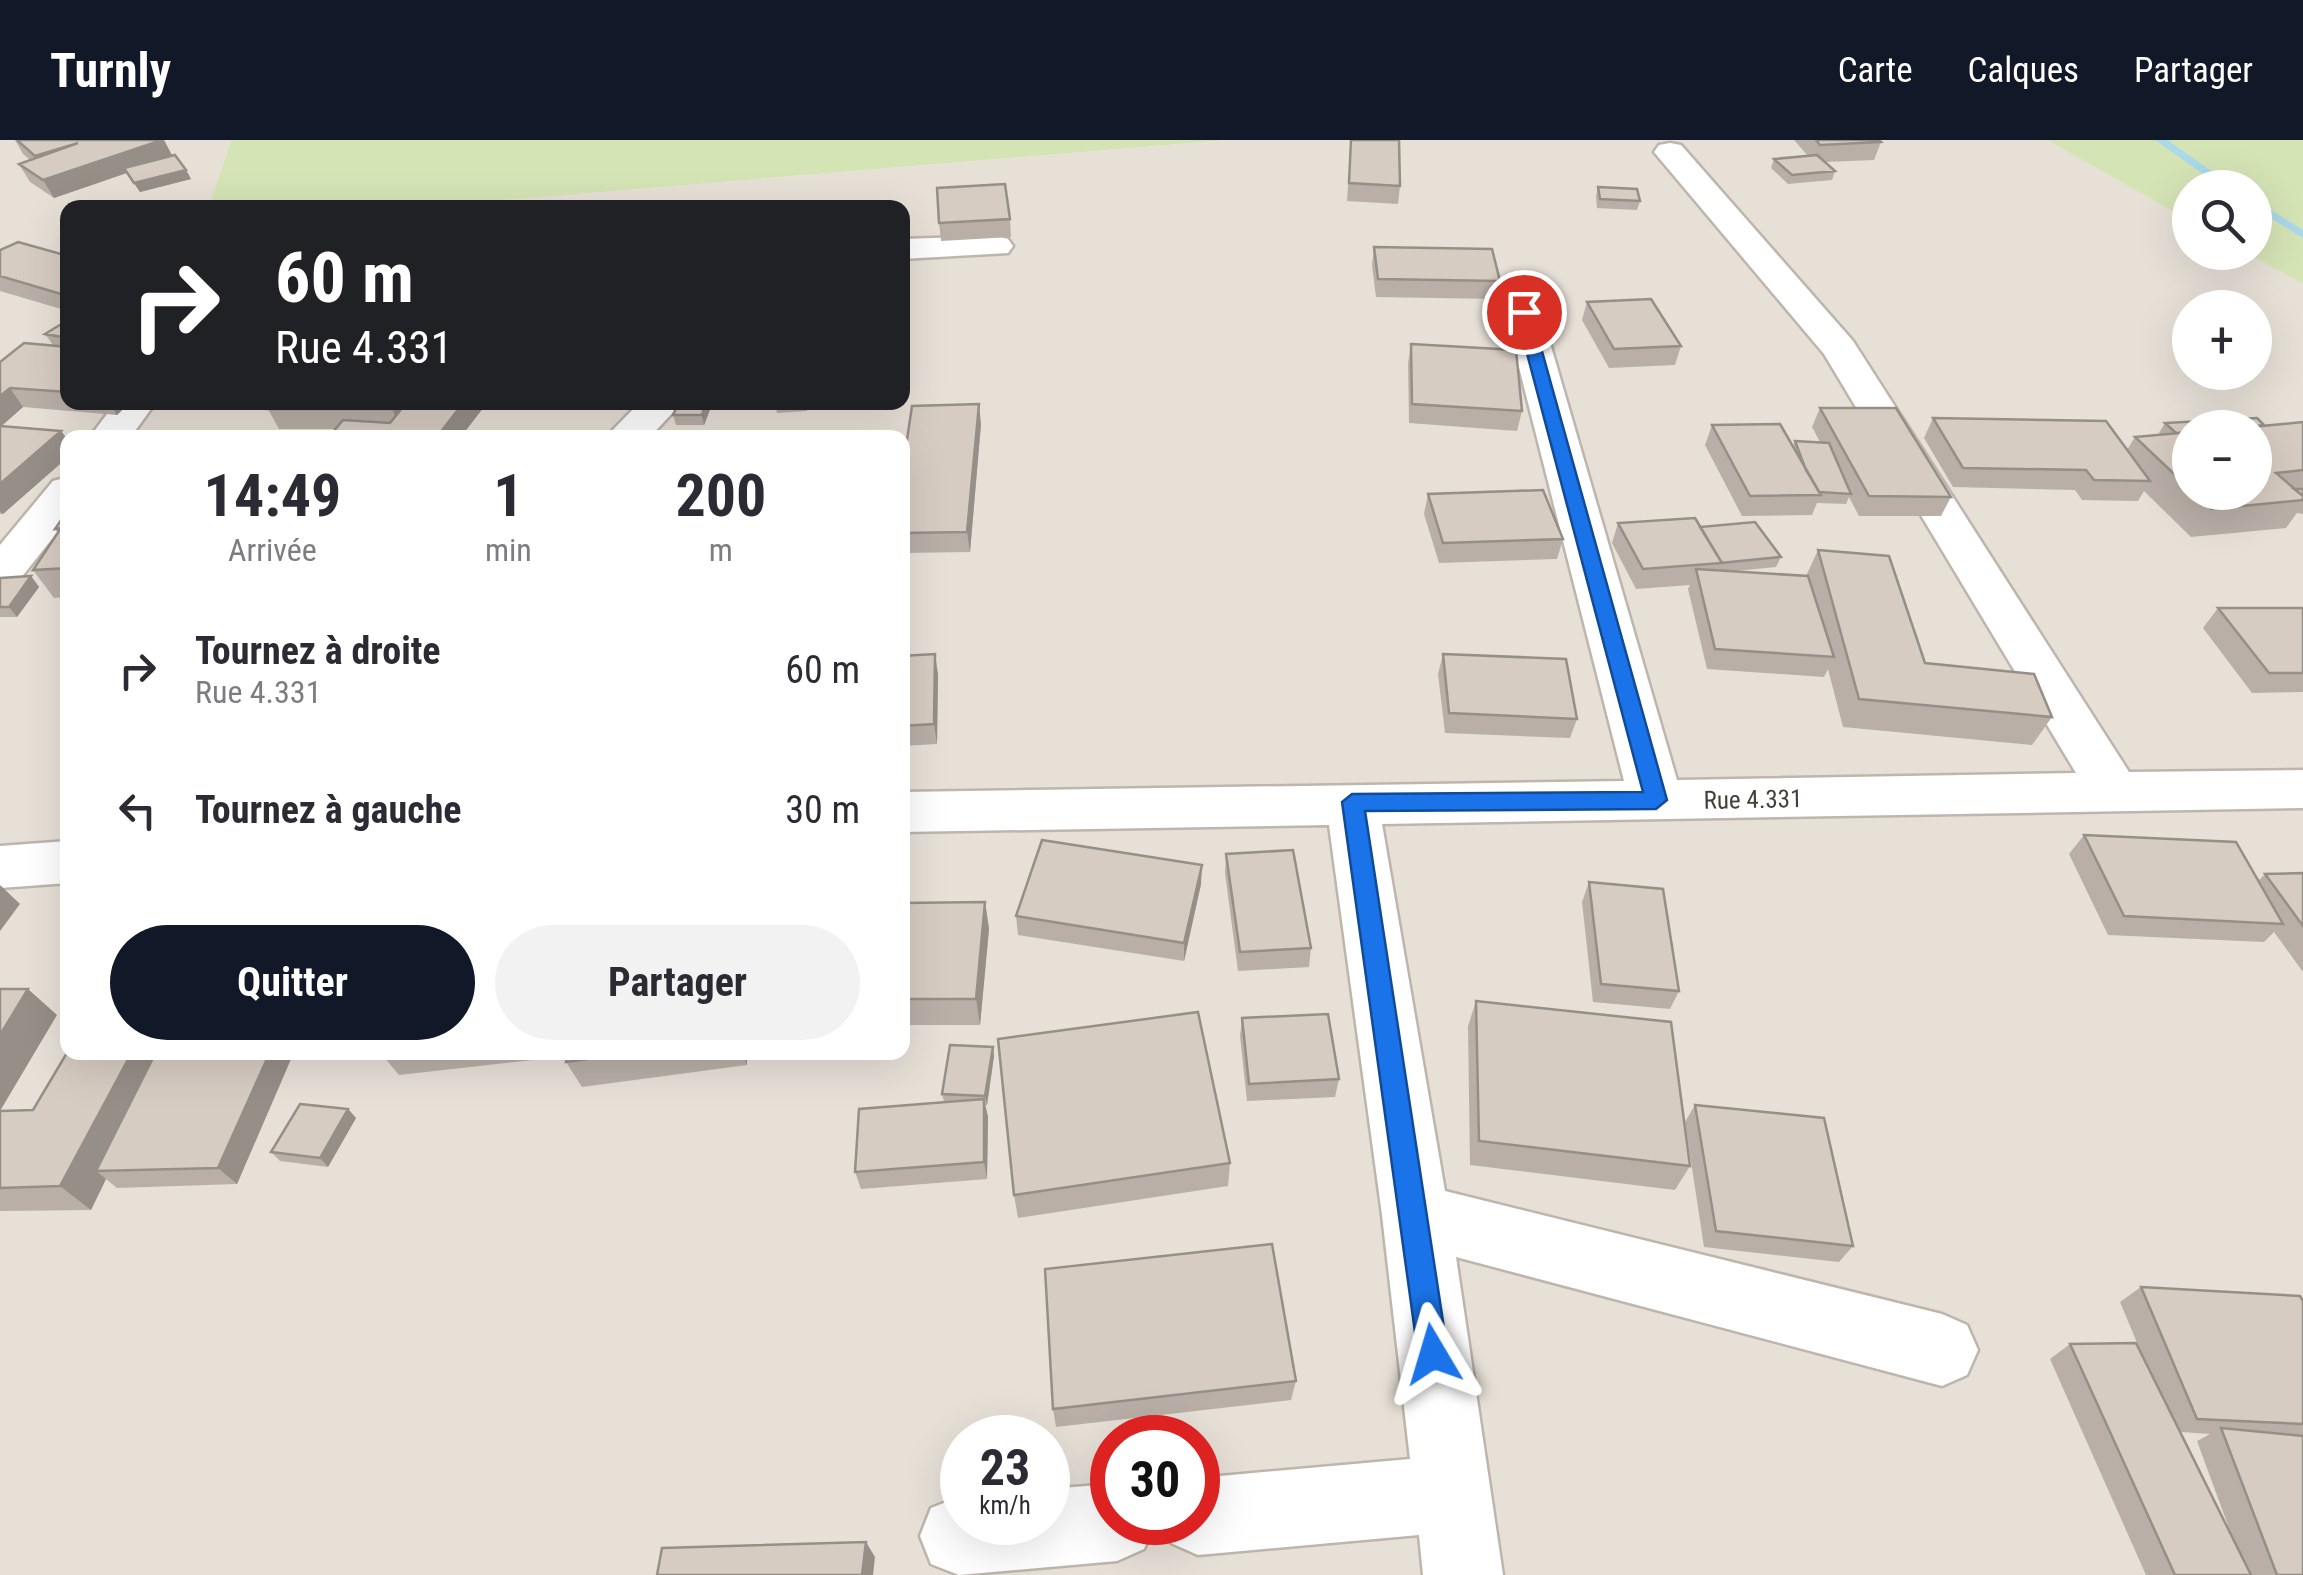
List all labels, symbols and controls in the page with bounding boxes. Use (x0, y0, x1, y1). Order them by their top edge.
text: Turnly (50, 42, 171, 99)
text: Carte (1838, 50, 1913, 91)
text: Calques (1968, 50, 2079, 91)
text: Partager (2134, 50, 2253, 91)
map controls (2172, 170, 2272, 510)
button: search (2172, 170, 2272, 270)
text: 60 m (275, 237, 414, 319)
icon: right (110, 240, 240, 370)
pin (1482, 270, 1567, 355)
icon: arrive (1497, 285, 1552, 340)
button: + (2172, 290, 2272, 390)
text: Rue 4.331 (275, 321, 453, 374)
button: − (2172, 410, 2272, 510)
text: 14:49 (204, 460, 341, 531)
text: 1 (493, 460, 524, 531)
text: 200 (675, 460, 766, 531)
text: Arrivée (228, 531, 317, 569)
text: min (485, 531, 532, 569)
text: m (709, 531, 733, 569)
text: Tournez à droite (195, 629, 441, 673)
icon: right (110, 643, 165, 698)
text: 60 m (785, 648, 860, 692)
text: Rue 4.331 (195, 673, 321, 711)
icon: left (110, 783, 165, 838)
street label: Rue 4.331 (1703, 784, 1803, 815)
text: Tournez à gauche (195, 788, 462, 832)
text: 30 m (785, 788, 860, 832)
button: Quitter (110, 925, 475, 1040)
button: Partager (495, 925, 860, 1040)
position arrow (1381, 1302, 1485, 1406)
speed limit sign: 30 (1090, 1415, 1220, 1545)
text: 23 (980, 1439, 1030, 1497)
text: km/h (979, 1491, 1031, 1520)

